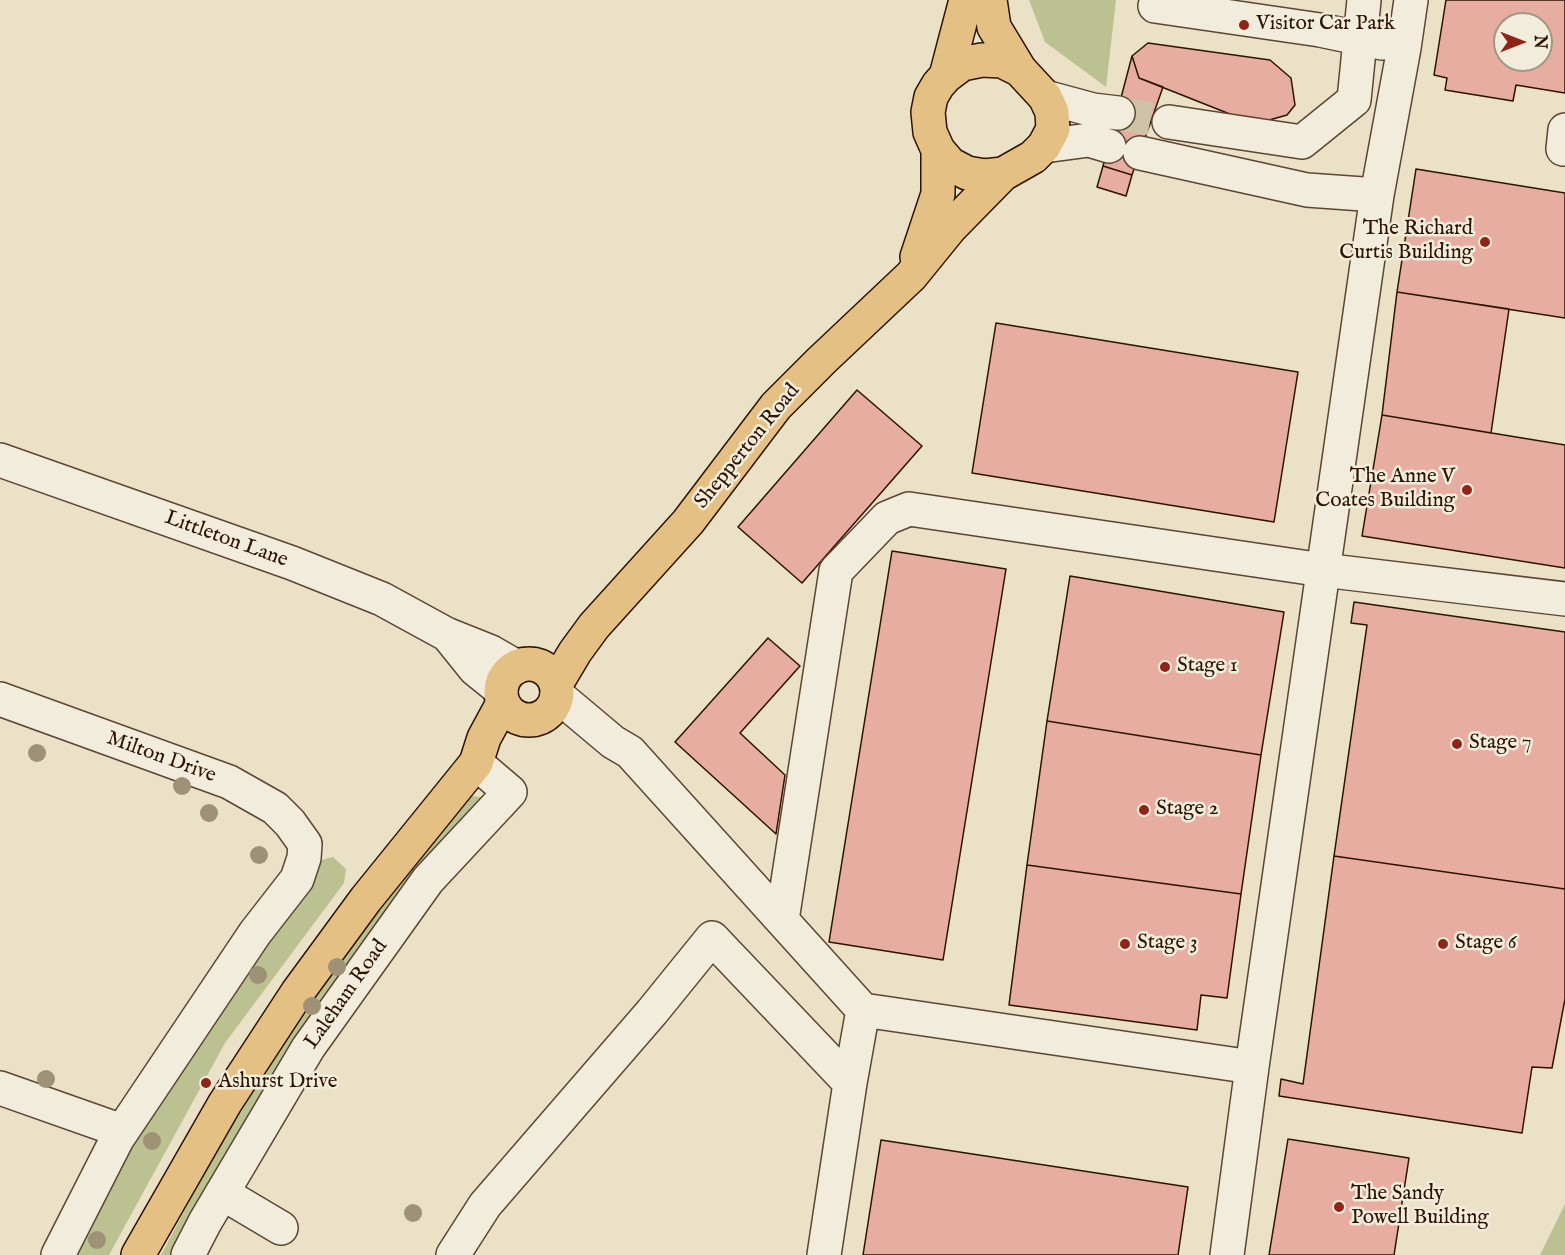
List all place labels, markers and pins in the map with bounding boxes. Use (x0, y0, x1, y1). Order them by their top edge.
place label: Visitor Car Park (1256, 12, 1395, 38)
marker: Visitor Car Park (1237, 18, 1251, 32)
place label: The Richard Curtis Building (1339, 217, 1473, 267)
marker: The Richard Curtis Building (1478, 235, 1492, 249)
place label: The Anne V Coates Building (1315, 465, 1455, 515)
marker: The Anne V Coates Building (1460, 483, 1474, 497)
place label: Stage 1 (1177, 654, 1237, 680)
marker: Stage 1 (1158, 660, 1172, 674)
place label: Stage 7 (1469, 731, 1531, 757)
marker: Stage 7 (1450, 737, 1464, 751)
place label: Stage 2 (1156, 797, 1219, 823)
marker: Stage 2 (1137, 803, 1151, 817)
place label: Stage 3 (1137, 931, 1198, 957)
place label: Stage 6 (1455, 931, 1517, 957)
marker: Stage 3 (1118, 937, 1132, 951)
marker: Stage 6 (1436, 937, 1450, 951)
place label: Ashurst Drive (218, 1070, 337, 1096)
marker: Ashurst Drive (199, 1076, 213, 1090)
place label: The Sandy Powell Building (1351, 1182, 1489, 1232)
marker: The Sandy Powell Building (1332, 1200, 1346, 1214)

